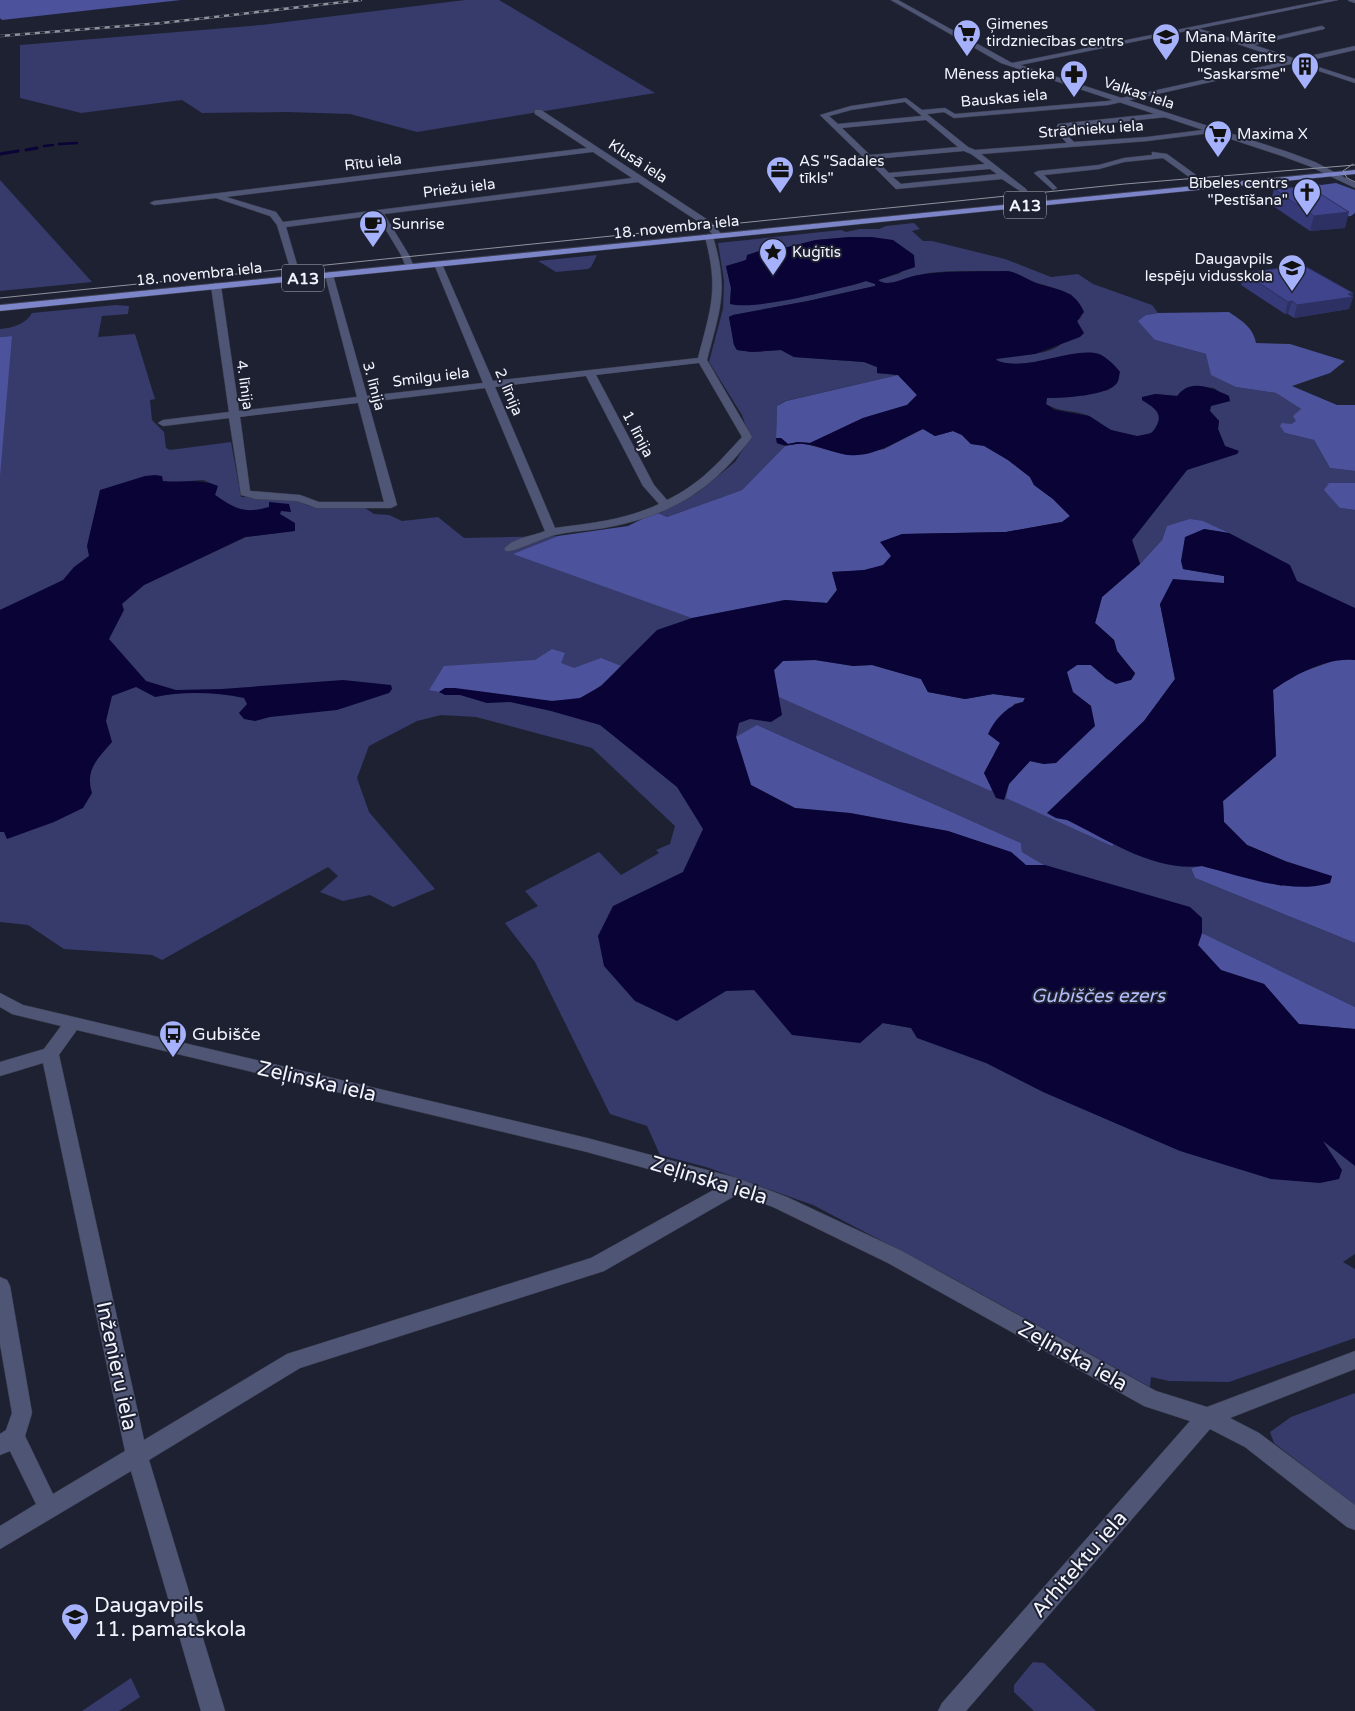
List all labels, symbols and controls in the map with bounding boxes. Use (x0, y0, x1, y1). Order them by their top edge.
place label: Ģimenes tirdzniecības centrs (986, 15, 1124, 50)
supermarket icon: Ģimenes tirdzniecības centrs (952, 18, 982, 57)
school or university icon: Mana Mārīte (1151, 22, 1181, 61)
place label: Mana Mārīte (1185, 28, 1276, 46)
place label: Dienas centrs "Saskarsme" (1190, 48, 1286, 83)
building icon: Dienas centrs "Saskarsme" (1290, 51, 1320, 90)
pharmacy icon: Mēness aptieka (1059, 59, 1089, 98)
place label: Mēness aptieka (944, 65, 1055, 83)
street label: Valkas iela (1101, 73, 1177, 113)
street label: Bauskas iela (960, 85, 1048, 111)
street label: Strādnieku iela (1038, 116, 1144, 142)
supermarket icon: Maxima X (1203, 119, 1233, 158)
place label: Maxima X (1237, 125, 1308, 143)
street label: Klusā iela (605, 135, 671, 187)
street label: Rītu iela (343, 150, 403, 174)
place label: AS "Sadales tīkls" (799, 152, 885, 187)
office icon: AS "Sadales tīkls" (765, 155, 795, 194)
place label: Bībeles centrs "Pestīšana" (1189, 174, 1288, 209)
street label: Priežu iela (422, 175, 496, 201)
church icon: Bībeles centrs "Pestīšana" (1292, 177, 1322, 216)
road number: A13 (1004, 192, 1046, 218)
cafe icon: Sunrise (358, 209, 388, 248)
street label: 18. novembra iela (612, 211, 740, 243)
place label: Sunrise (392, 215, 445, 233)
place icon: Kuģītis (758, 237, 788, 276)
place label: Kuģītis (792, 243, 841, 261)
place label: Daugavpils Iespēju vidusskola (1144, 250, 1273, 285)
school or university icon: Daugavpils Iespēju vidusskola (1277, 253, 1307, 292)
street label: 18. novembra iela (135, 258, 263, 290)
road number: A13 (282, 264, 324, 292)
street label: 4. līnija (233, 359, 257, 411)
street label: 3. līnija (359, 360, 389, 412)
street label: Smilgu iela (392, 363, 470, 391)
street label: 2. līnija (491, 366, 527, 418)
street label: 1. līnija (618, 408, 658, 460)
water label: Gubiščes ezers (1031, 985, 1167, 1007)
bus stop icon: Gubišče (158, 1019, 188, 1058)
place label: Gubišče (192, 1023, 261, 1045)
street label: Zeļinska iela (255, 1056, 379, 1107)
street label: Zeļinska iela (647, 1151, 770, 1210)
street label: Inženieru iela (91, 1299, 142, 1433)
street label: Zeļinska iela (1014, 1316, 1132, 1397)
street label: Arhitektu iela (1026, 1506, 1133, 1623)
place label: Daugavpils 11. pamatskola (94, 1593, 246, 1642)
school or university icon: Daugavpils 11. pamatskola (60, 1602, 90, 1641)

